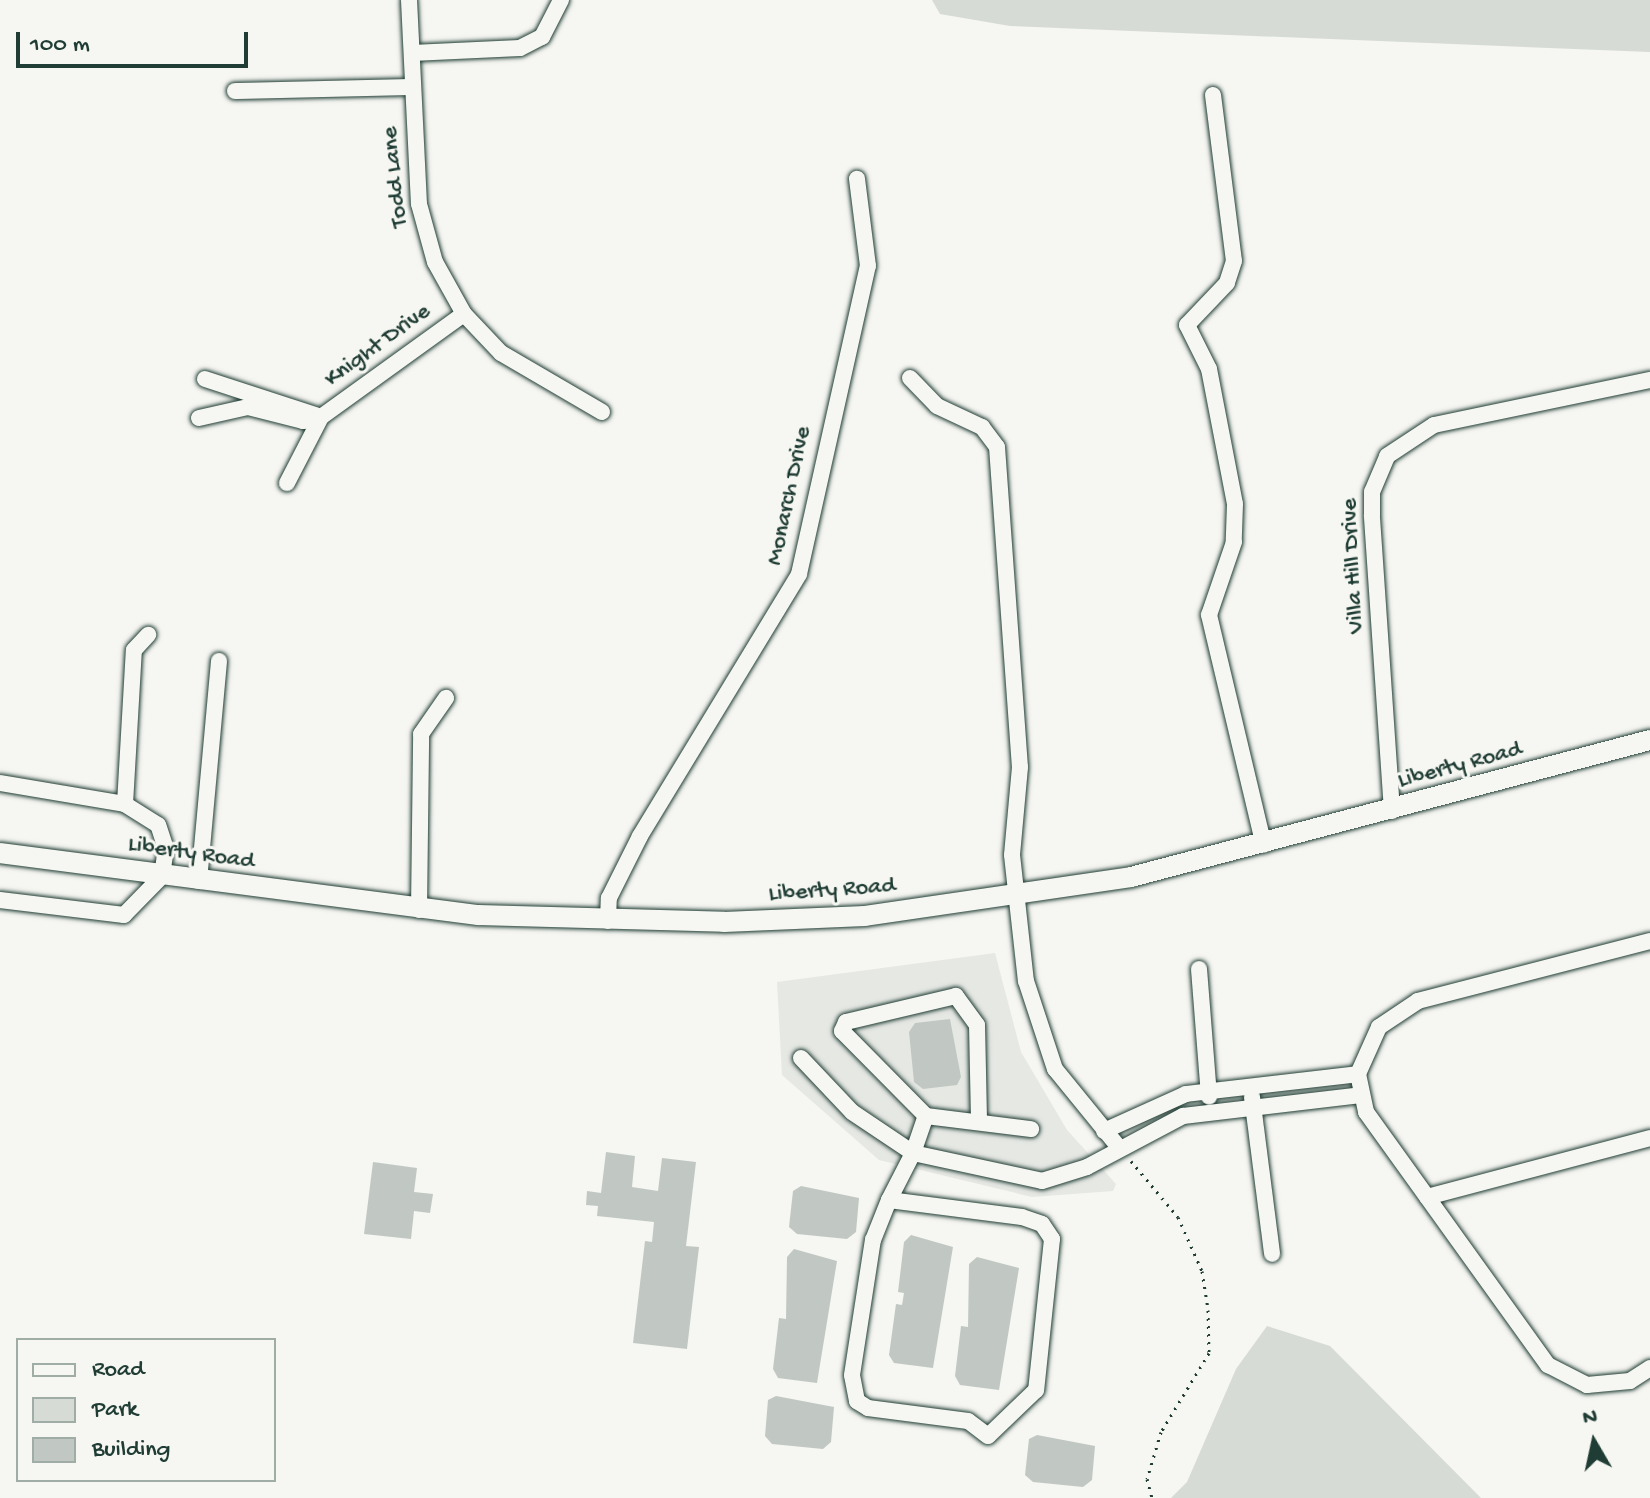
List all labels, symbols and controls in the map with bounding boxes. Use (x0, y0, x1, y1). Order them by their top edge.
scale bar (20, 16, 252, 66)
text: 100 m (30, 31, 90, 60)
street label: Todd Lane (376, 125, 416, 229)
street label: Knight Drive (319, 298, 437, 394)
street label: Monarch Drive (761, 424, 819, 568)
street label: Villa Hill Drive (1336, 498, 1372, 634)
street label: Liberty Road (1395, 736, 1525, 796)
street label: Liberty Road (126, 831, 256, 877)
street label: Liberty Road (768, 872, 896, 910)
legend (16, 1338, 276, 1482)
text: Road (92, 1356, 144, 1385)
text: Park (92, 1396, 138, 1425)
north arrow (1554, 1402, 1634, 1482)
text: N (1581, 1404, 1599, 1432)
text: Building (92, 1436, 170, 1465)

